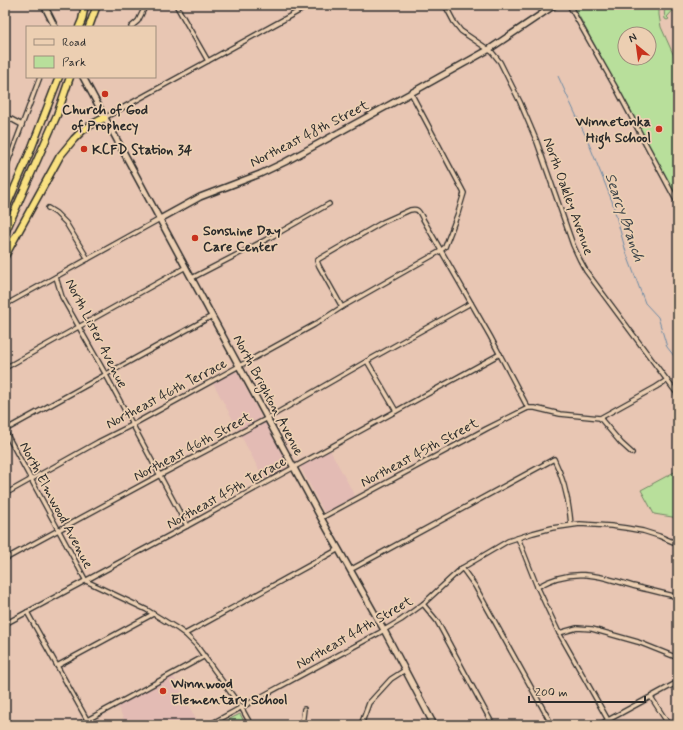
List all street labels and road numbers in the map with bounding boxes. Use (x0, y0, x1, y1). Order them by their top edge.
street label: Northeast 48th Street (247, 96, 373, 172)
street label: North Oakley Avenue (538, 135, 598, 258)
street label: North Lister Avenue (61, 276, 131, 391)
street label: North Brighton Avenue (228, 332, 308, 460)
street label: Northeast 46th Terrace (103, 354, 230, 433)
street label: Northeast 46th Street (130, 408, 255, 486)
street label: Northeast 45th Street (357, 414, 482, 492)
street label: North Elmwood Avenue (15, 439, 97, 572)
street label: Northeast 45th Terrace (163, 452, 290, 533)
street label: Northeast 44th Street (293, 592, 417, 674)

